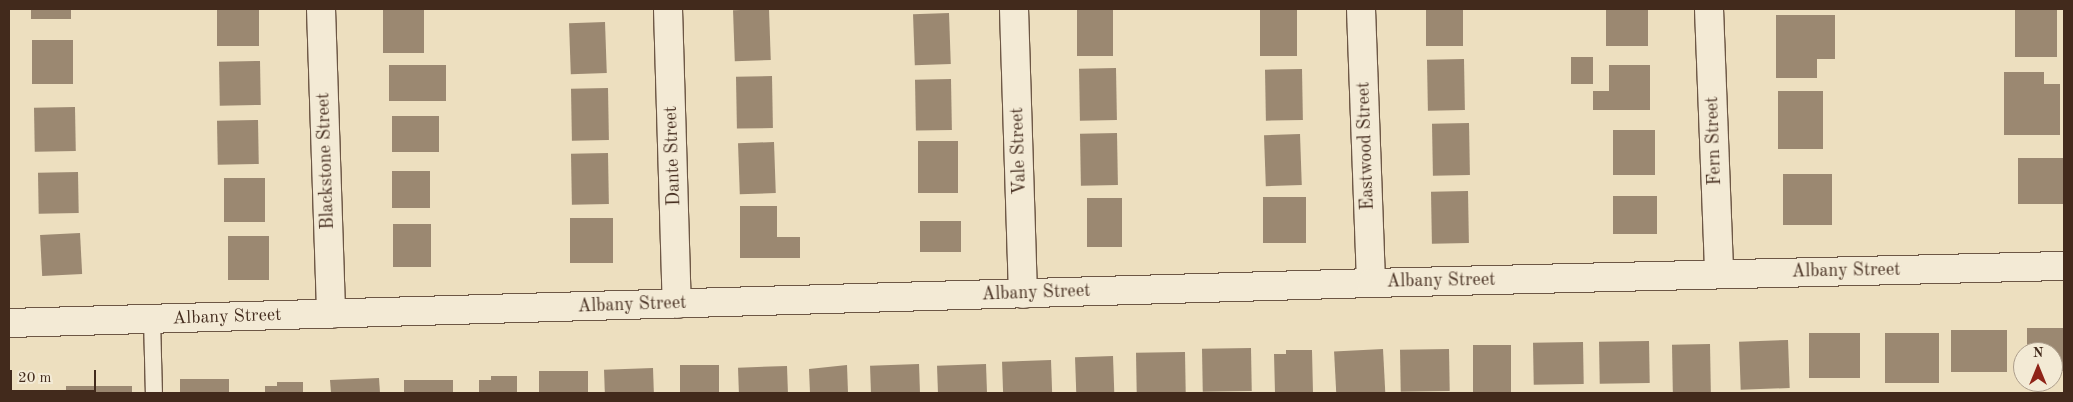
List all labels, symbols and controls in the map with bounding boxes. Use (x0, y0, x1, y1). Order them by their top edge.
street label: Eastwood Street (1353, 81, 1379, 211)
street label: Blackstone Street (313, 92, 339, 230)
street label: Fern Street (1702, 96, 1726, 186)
street label: Dante Street (660, 106, 686, 206)
street label: Vale Street (1007, 107, 1031, 195)
street label: Albany Street (1791, 259, 1901, 283)
street label: Albany Street (1386, 269, 1496, 293)
street label: Albany Street (981, 280, 1091, 306)
street label: Albany Street (577, 292, 687, 318)
street label: Albany Street (172, 304, 282, 330)
north arrow (2013, 342, 2063, 392)
text: N (2033, 346, 2043, 360)
scale bar (12, 360, 99, 392)
text: 20 m (18, 371, 52, 386)

